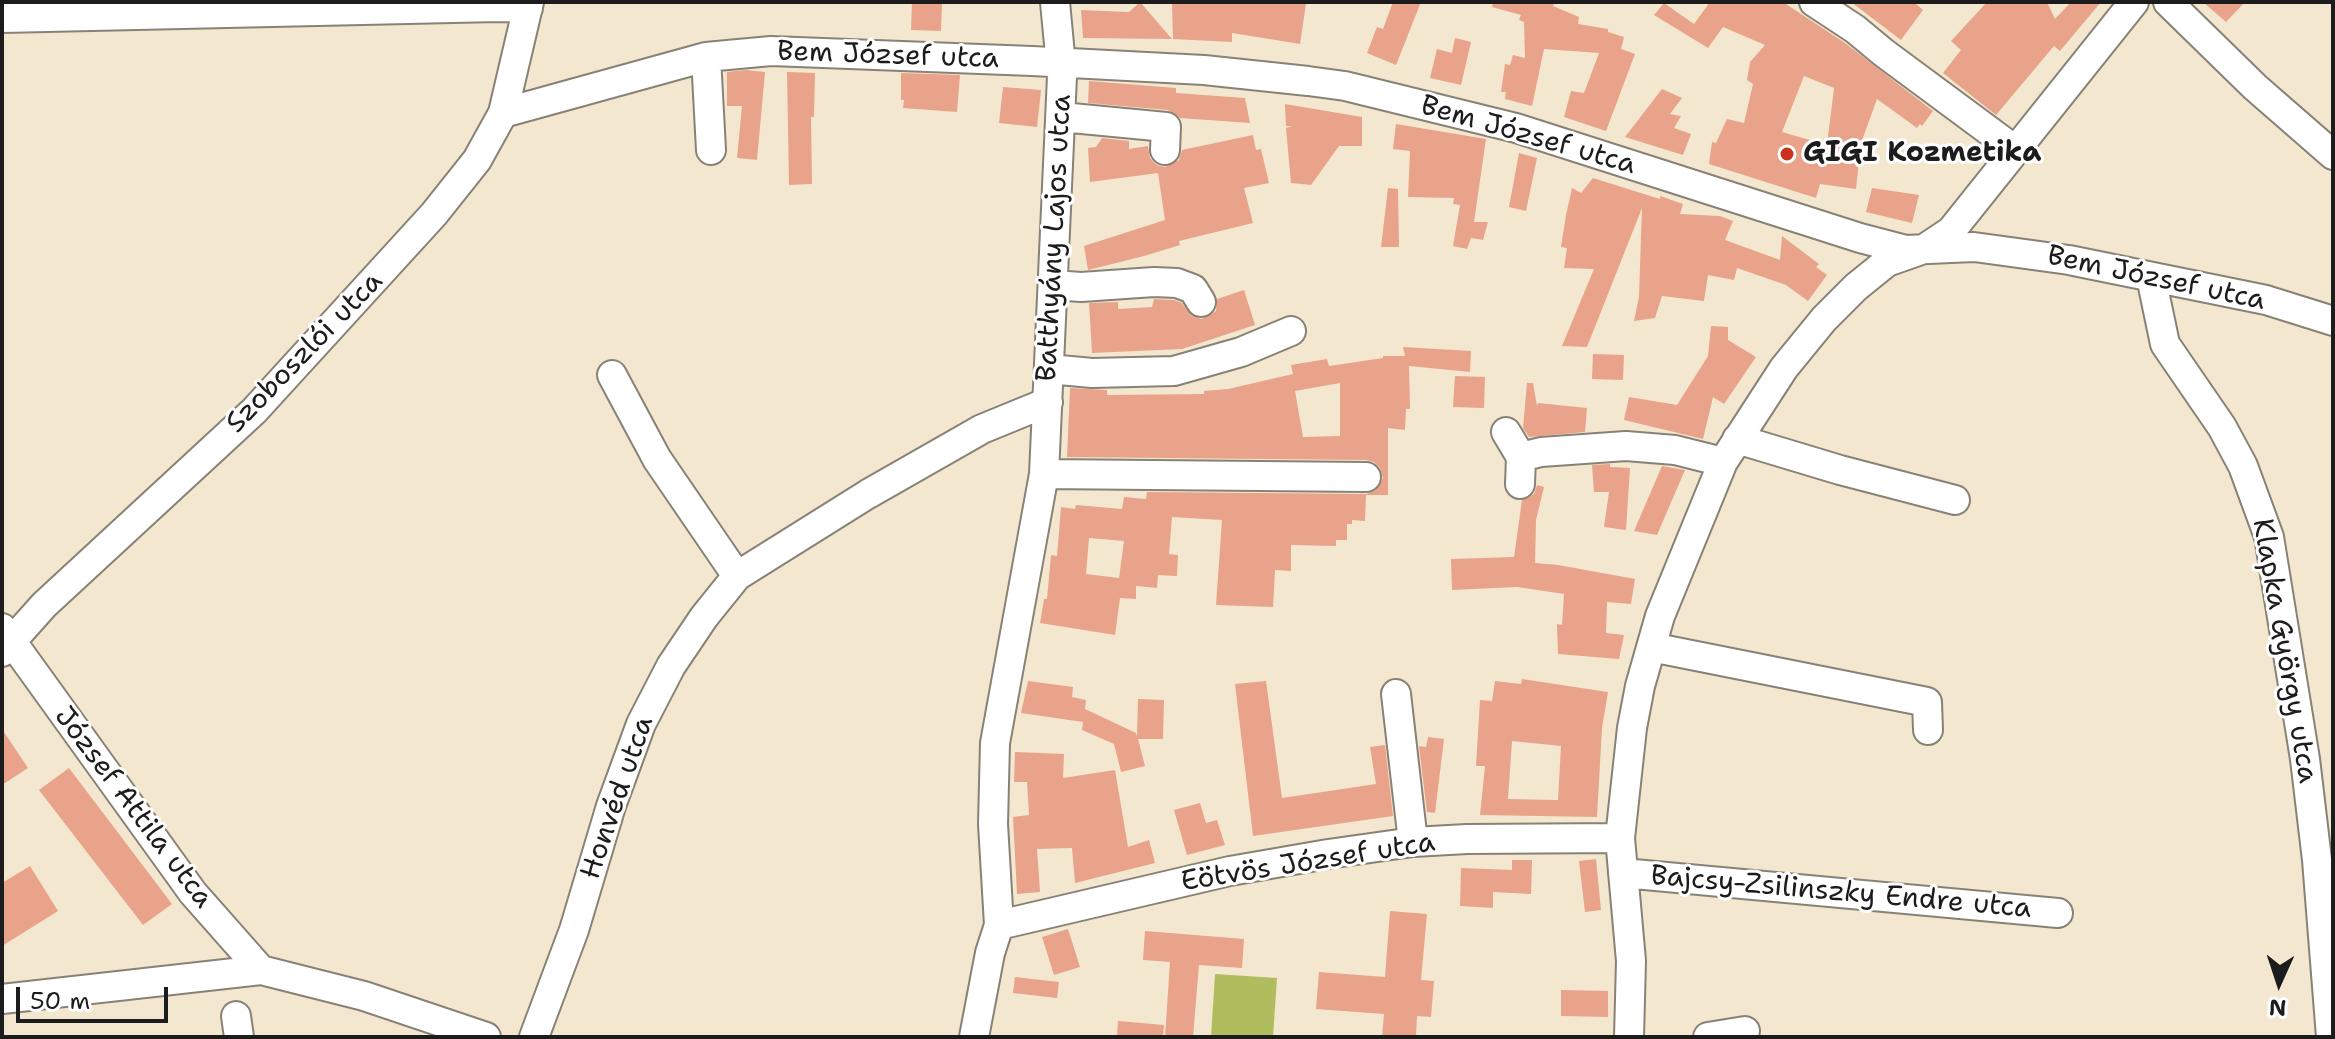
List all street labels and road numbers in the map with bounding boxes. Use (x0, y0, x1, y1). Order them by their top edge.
street label: Bem József utca (776, 35, 1000, 77)
street label: Bem József utca (1417, 89, 1639, 183)
street label: Batthyány Lajos utca (1031, 94, 1079, 382)
street label: Bem József utca (2044, 239, 2268, 319)
street label: Szoboszlói utca (220, 265, 390, 441)
street label: Klapka György utca (2244, 516, 2324, 786)
street label: József Attila utca (46, 701, 220, 915)
street label: Honvéd utca (574, 712, 662, 884)
street label: Eötvös József utca (1179, 826, 1437, 900)
street label: Bajcsy-Zsilinszky Endre utca (1649, 860, 2033, 926)

